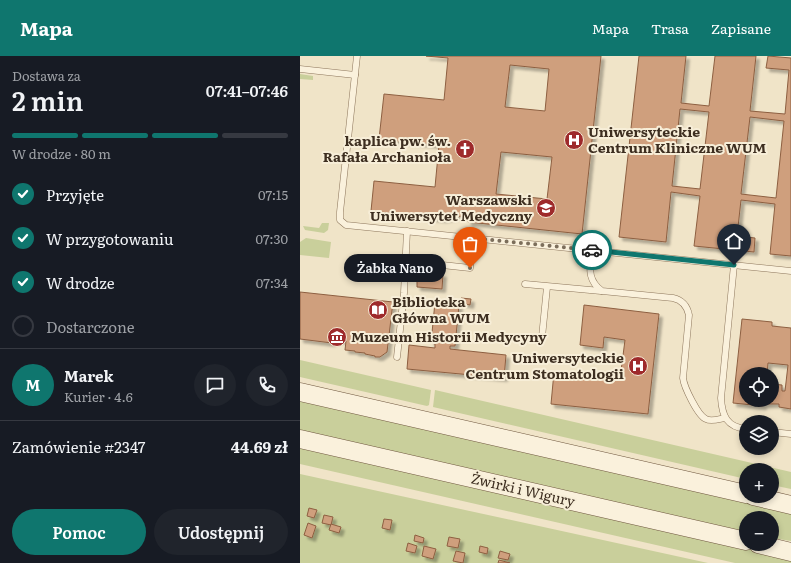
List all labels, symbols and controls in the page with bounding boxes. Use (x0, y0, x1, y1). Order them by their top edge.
text: Mapa (20, 14, 73, 42)
text: Mapa (592, 18, 629, 38)
text: Trasa (651, 18, 689, 38)
text: Zapisane (711, 18, 771, 38)
text: Dostawa za (12, 66, 81, 85)
text: 07:41–07:46 (206, 79, 288, 102)
text: 2 min (12, 80, 83, 119)
place label: Uniwersyteckie Centrum Kliniczne WUM (588, 121, 767, 157)
hospital icon: Uniwersyteckie Centrum Kliniczne WUM (563, 129, 585, 151)
place label: kaplica pw. św. Rafała Archanioła (323, 130, 452, 166)
church icon: kaplica pw. św. Rafała Archanioła (454, 138, 476, 160)
text: W drodze · 80 m (12, 144, 111, 163)
icon: check (12, 183, 34, 205)
text: Przyjęte (46, 183, 104, 206)
text: 07:15 (258, 185, 288, 204)
place label: Warszawski Uniwersytet Medyczny (370, 189, 532, 225)
school or university icon: Warszawski Uniwersytet Medyczny (535, 197, 557, 219)
pin (717, 224, 751, 265)
icon: check (12, 227, 34, 249)
text: W przygotowaniu (46, 227, 174, 250)
pin (453, 227, 487, 268)
text: 07:30 (255, 229, 288, 248)
courier (572, 230, 612, 270)
icon: home (723, 230, 745, 252)
icon: bag (459, 233, 481, 255)
icon: car (581, 239, 603, 261)
callout: Żabka Nano (344, 254, 446, 282)
text: Żabka Nano (357, 258, 433, 277)
icon: check (12, 271, 34, 293)
text: W drodze (46, 271, 114, 294)
text: 07:34 (256, 273, 288, 292)
place label: Biblioteka Główna WUM (392, 291, 490, 327)
library icon: Biblioteka Główna WUM (367, 299, 389, 321)
text: Dostarczone (46, 315, 135, 338)
museum icon: Muzeum Historii Medycyny (326, 326, 348, 348)
place label: Muzeum Historii Medycyny (351, 326, 547, 346)
place label: Uniwersyteckie Centrum Stomatologii (465, 347, 624, 383)
hospital icon: Uniwersyteckie Centrum Stomatologii (627, 355, 649, 377)
text: Marek (64, 364, 114, 387)
button: chat (194, 364, 236, 406)
button: phone (246, 364, 288, 406)
map controls (739, 367, 779, 551)
button: locate (739, 367, 779, 407)
text: M (26, 373, 40, 396)
text: Kurier · 4.6 (64, 387, 133, 406)
button: layers (739, 415, 779, 455)
text: Zamówienie #2347 (12, 435, 145, 458)
text: 44.69 zł (231, 435, 288, 458)
button: + (739, 463, 779, 503)
street label: Żwirki i Wigury (469, 467, 578, 511)
button: Pomoc (12, 509, 146, 555)
button: Udostępnij (154, 509, 288, 555)
button: − (739, 511, 779, 551)

